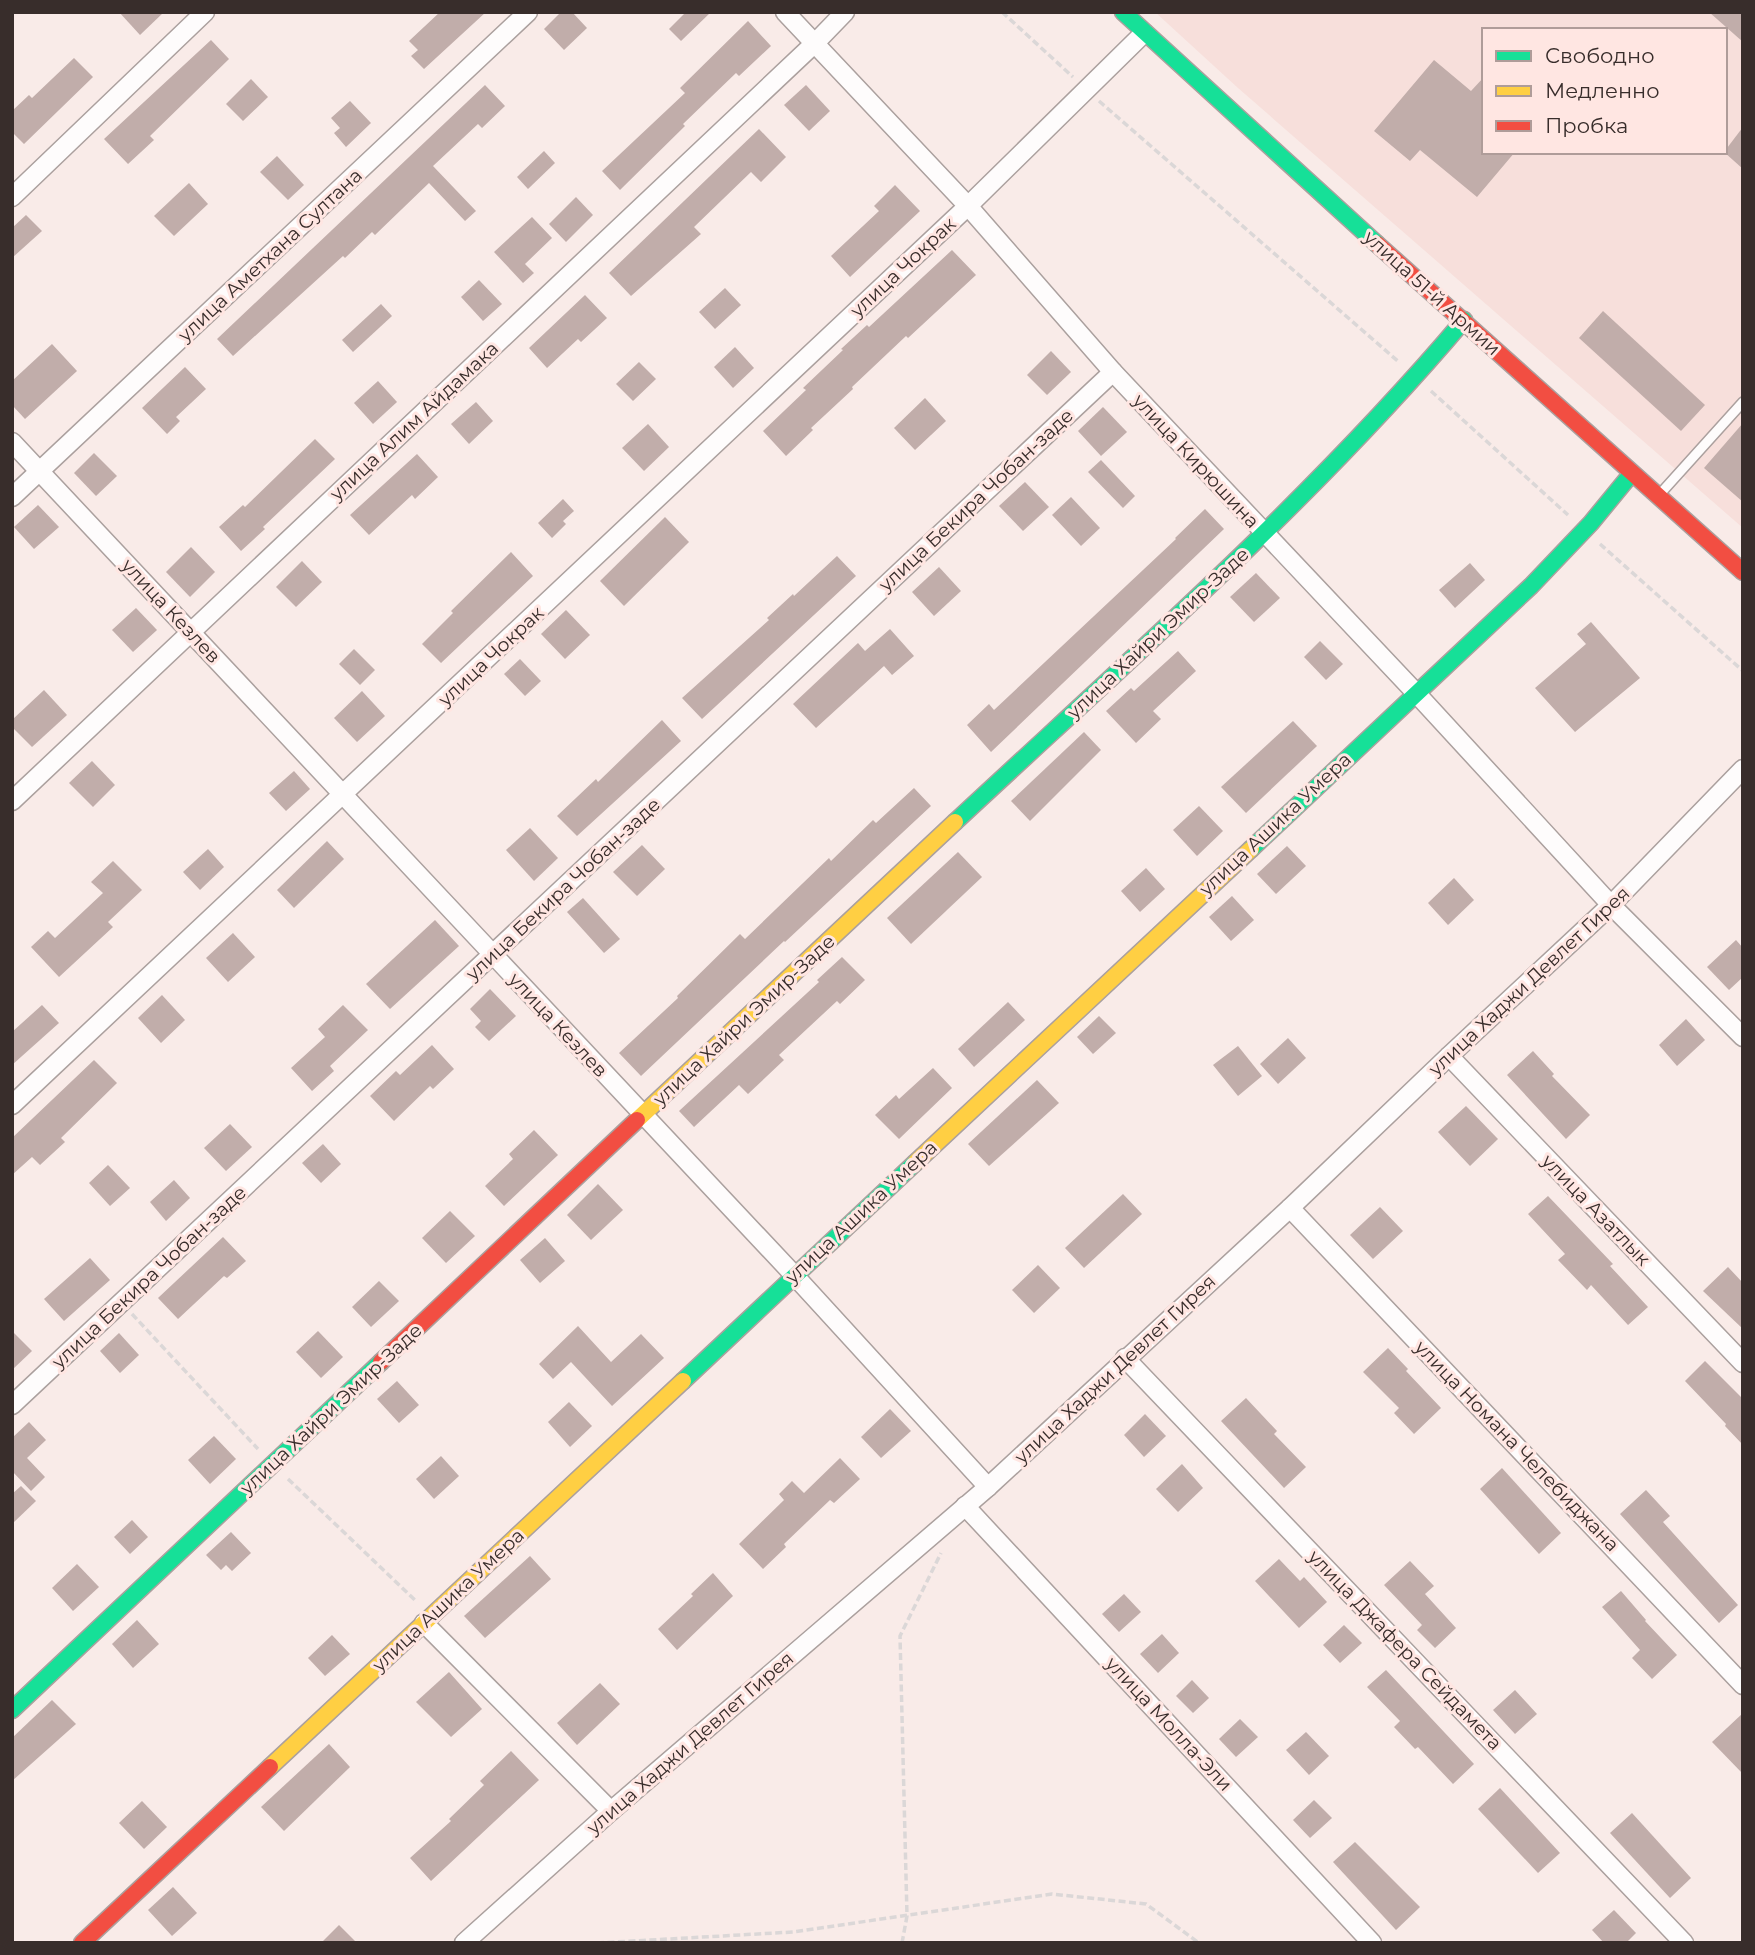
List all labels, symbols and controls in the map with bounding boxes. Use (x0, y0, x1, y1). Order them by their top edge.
legend (1482, 28, 1727, 154)
text: Свободно (1545, 43, 1655, 68)
text: Медленно (1545, 78, 1660, 103)
text: Пробка (1545, 113, 1628, 138)
street label: улица Аметхана Султана (173, 164, 367, 347)
street label: улица Чокрак (845, 212, 961, 323)
street label: улица 51-й Армии (1358, 225, 1505, 360)
street label: улица Алим Айдамака (324, 337, 503, 506)
street label: улица Кирюшина (1127, 389, 1264, 533)
street label: улица Бекира Чобан-заде (873, 404, 1078, 597)
street label: улица Хайри Эмир-Заде (1062, 543, 1254, 724)
street label: улица Кезлев (116, 553, 225, 668)
street label: улица Чокрак (433, 601, 549, 712)
street label: улица Ашика Умера (1194, 748, 1356, 901)
street label: улица Бекира Чобан-заде (460, 793, 665, 986)
street label: улица Хаджи Девлет Гирея (1423, 882, 1634, 1081)
street label: улица Хайри Эмир-Заде (648, 930, 840, 1111)
street label: улица Кезлев (503, 967, 612, 1082)
street label: улица Ашика Умера (780, 1136, 942, 1289)
street label: улица Азатлык (1536, 1149, 1655, 1271)
street label: улица Бекира Чобан-заде (46, 1181, 251, 1374)
street label: улица Хаджи Девлет Гирея (1009, 1270, 1220, 1469)
street label: улица Хайри Эмир-Заде (235, 1319, 427, 1500)
street label: улица Номана Челебиджана (1409, 1335, 1624, 1556)
street label: улица Ашика Умера (367, 1524, 529, 1677)
street label: улица Джафера Сейдамета (1303, 1545, 1507, 1755)
street label: улица Хаджи Девлет Гирея (581, 1647, 798, 1840)
street label: улица Молла-Эли (1100, 1651, 1237, 1796)

